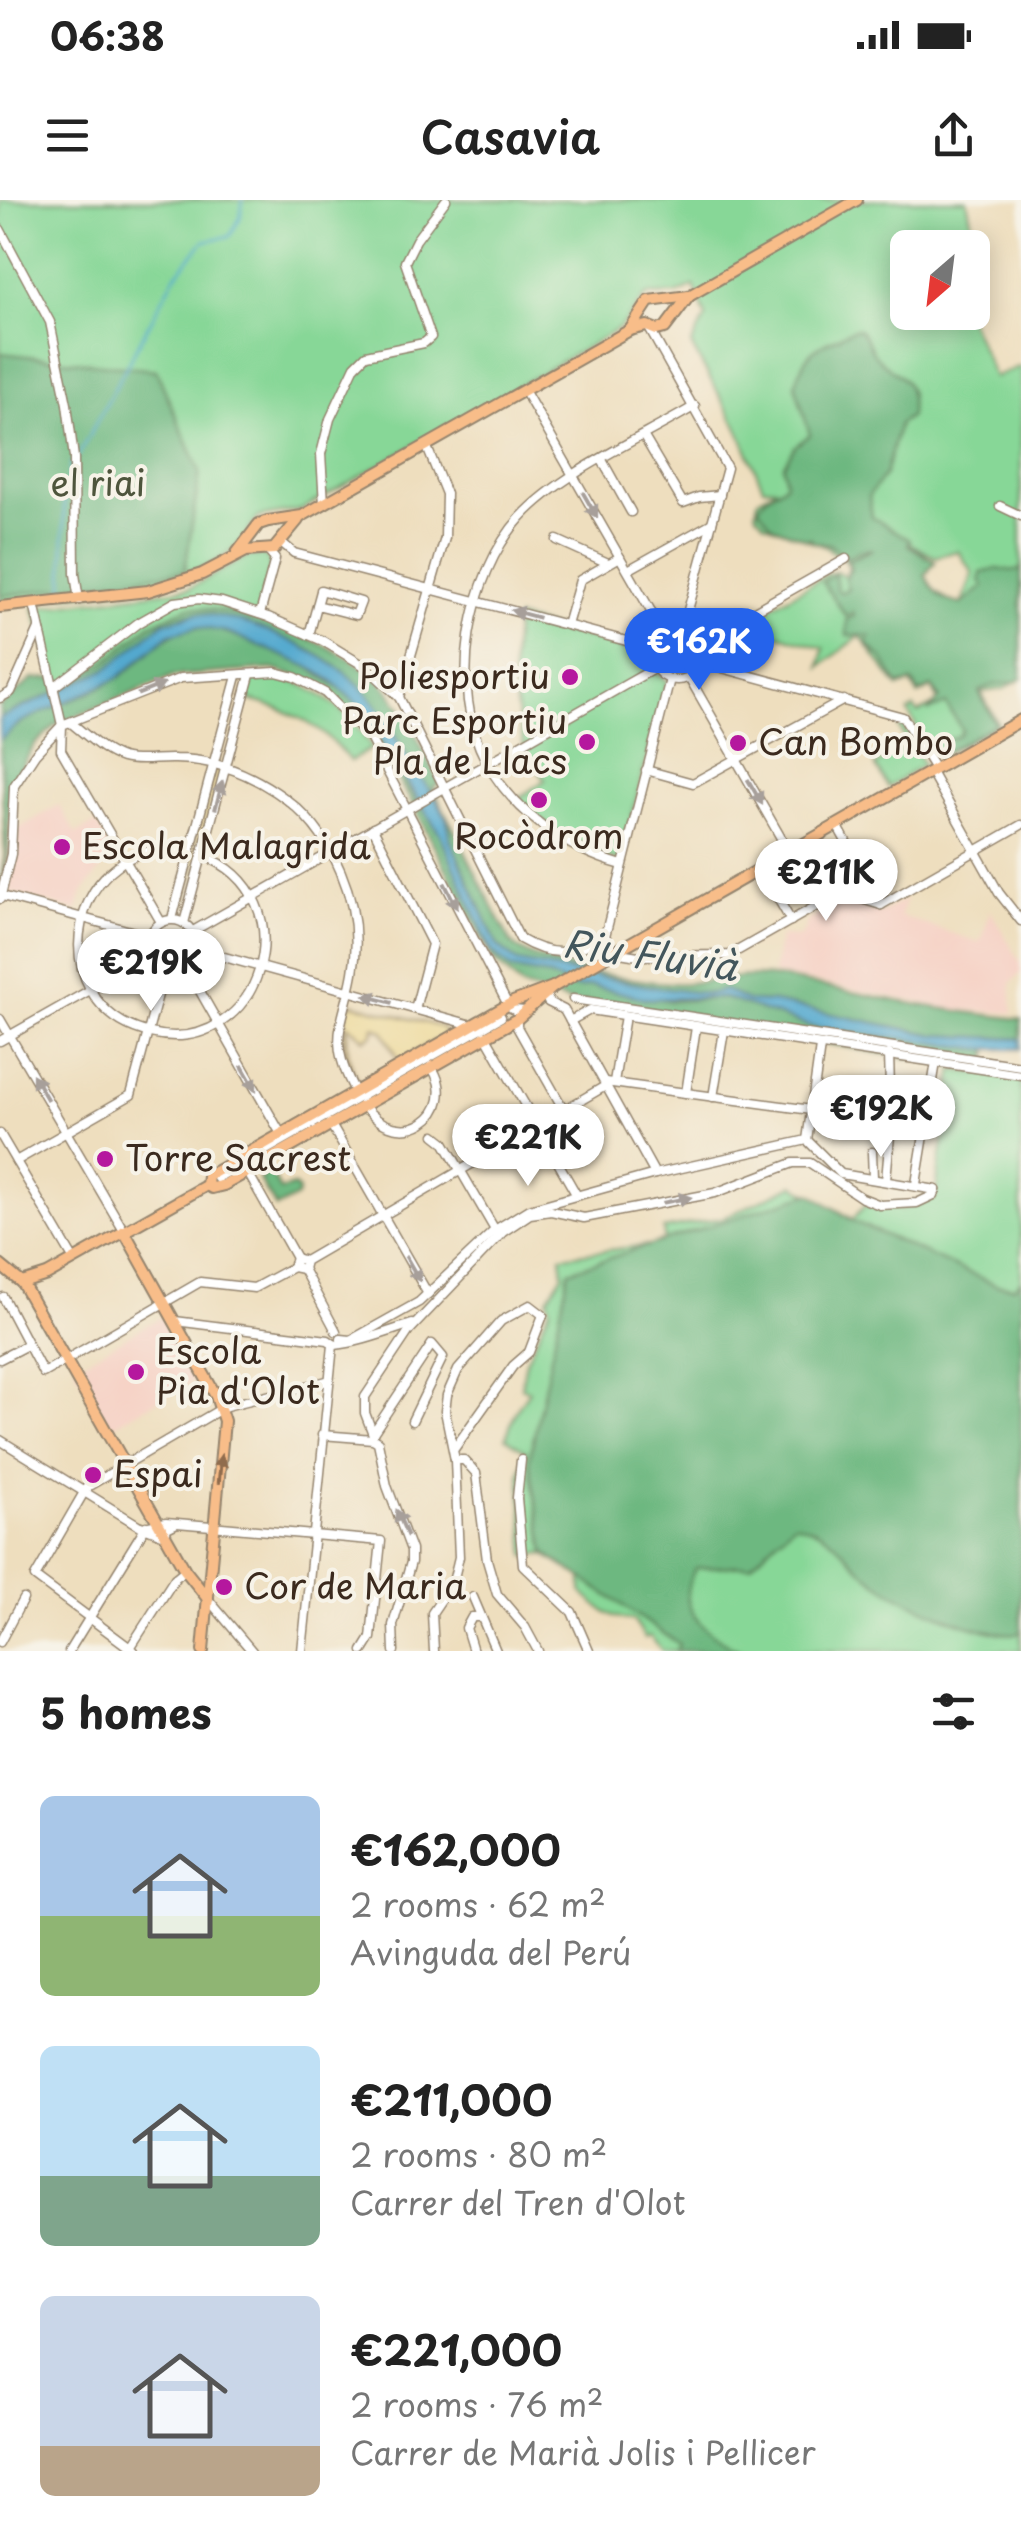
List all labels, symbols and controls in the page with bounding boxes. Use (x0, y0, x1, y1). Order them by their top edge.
text: 06:38 (50, 7, 165, 64)
text: Casavia (421, 101, 600, 169)
icon: menu (40, 108, 95, 163)
icon: share (926, 108, 981, 163)
north arrow (890, 230, 990, 330)
map controls (890, 230, 990, 330)
park label: el riai (50, 455, 146, 508)
one-way arrow (582, 490, 599, 519)
one-way arrow (509, 606, 540, 622)
pin: €162K (629, 608, 769, 693)
text: €162K (646, 616, 752, 664)
place label: Poliesportiu (359, 648, 550, 701)
marker: Poliesportiu (559, 666, 581, 688)
one-way arrow (137, 680, 167, 696)
place label: Parc Esportiu Pla de Llacs (341, 693, 567, 786)
place label: Can Bombo (758, 714, 953, 767)
marker: Parc Esportiu Pla de Llacs (576, 731, 598, 753)
marker: Can Bombo (727, 732, 749, 754)
one-way arrow (745, 778, 763, 806)
one-way arrow (211, 779, 227, 810)
marker: Rocòdrom (528, 789, 550, 811)
place label: Rocòdrom (454, 808, 624, 861)
place label: Escola Malagrida (82, 818, 371, 871)
marker: Escola Malagrida (51, 836, 73, 858)
pin: €211K (756, 839, 896, 924)
text: €211K (777, 847, 875, 895)
one-way arrow (443, 881, 460, 910)
water label: Riu Fluvià (559, 913, 742, 994)
pin: €219K (81, 929, 221, 1014)
text: €219K (99, 937, 203, 985)
one-way arrow (362, 990, 393, 1006)
one-way arrow (240, 1064, 258, 1092)
one-way arrow (31, 1073, 49, 1101)
pin: €192K (811, 1075, 951, 1160)
text: €192K (829, 1083, 933, 1131)
pin: €221K (458, 1104, 598, 1189)
text: €221K (474, 1112, 582, 1160)
place label: Torre Sacrest (125, 1130, 351, 1183)
marker: Torre Sacrest (94, 1148, 116, 1170)
one-way arrow (662, 1192, 693, 1207)
one-way arrow (404, 1255, 421, 1283)
place label: Escola Pia d'Olot (156, 1323, 320, 1416)
marker: Escola Pia d'Olot (125, 1361, 147, 1383)
place label: Espai (113, 1446, 203, 1499)
one-way arrow (213, 1453, 229, 1485)
marker: Espai (82, 1464, 104, 1486)
one-way arrow (394, 1508, 410, 1538)
place label: Cor de Maria (244, 1558, 466, 1611)
marker: Cor de Maria (213, 1576, 235, 1598)
text: 5 homes (40, 1680, 212, 1743)
icon: filters (926, 1684, 981, 1739)
text: €162,000 (350, 1817, 561, 1880)
icon: home (120, 1836, 240, 1956)
text: 2 rooms · 62 m² (350, 1880, 606, 1928)
text: Avinguda del Perú (350, 1928, 631, 1976)
text: €211,000 (350, 2067, 552, 2130)
icon: home (120, 2086, 240, 2206)
text: 2 rooms · 80 m² (350, 2130, 607, 2178)
text: Carrer del Tren d'Olot (350, 2178, 686, 2226)
text: €221,000 (350, 2317, 562, 2380)
icon: home (120, 2336, 240, 2456)
text: 2 rooms · 76 m² (350, 2380, 604, 2428)
text: Carrer de Marià Jolis i Pellicer (350, 2428, 816, 2476)

